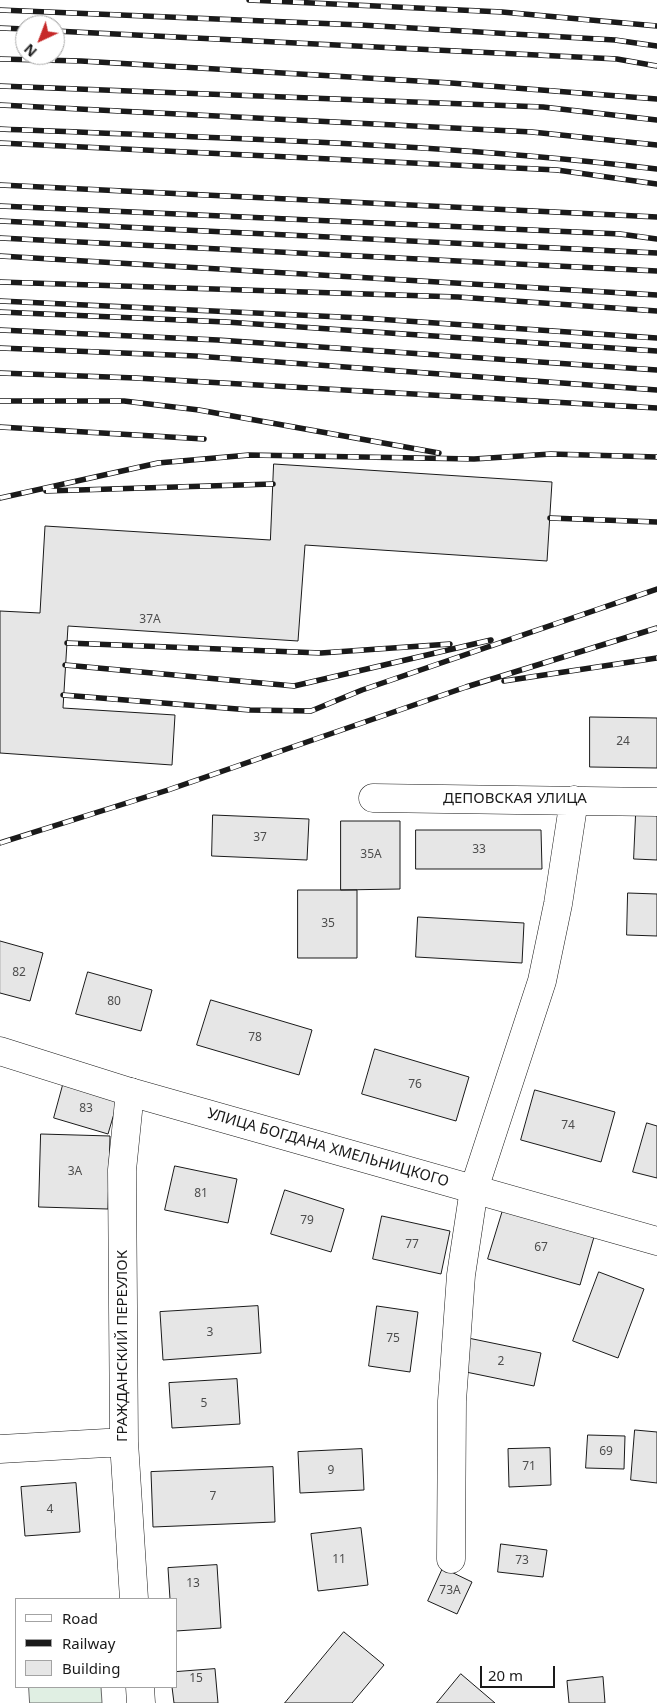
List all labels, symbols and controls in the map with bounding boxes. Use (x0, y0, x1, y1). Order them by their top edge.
north arrow (15, 15, 65, 65)
text: N (19, 40, 41, 61)
house number: 37А (139, 613, 161, 627)
house number: 24 (616, 735, 630, 749)
street label: ДЕПОВСКАЯ УЛИЦА (443, 790, 587, 808)
house number: 37 (253, 831, 267, 845)
house number: 33 (472, 843, 486, 857)
house number: 35А (360, 848, 382, 862)
house number: 35 (321, 917, 335, 931)
house number: 82 (12, 966, 26, 980)
house number: 80 (107, 995, 121, 1009)
house number: 78 (248, 1031, 262, 1045)
house number: 76 (408, 1078, 422, 1092)
house number: 83 (79, 1102, 93, 1116)
street label: УЛИЦА БОГДАНА ХМЕЛЬНИЦКОГО (205, 1105, 451, 1191)
house number: 74 (561, 1119, 575, 1133)
house number: 3А (68, 1165, 82, 1179)
house number: 81 (194, 1187, 208, 1201)
house number: 79 (300, 1214, 314, 1228)
house number: 77 (405, 1238, 419, 1252)
house number: 67 (534, 1241, 548, 1255)
street label: ГРАЖДАНСКИЙ ПЕРЕУЛОК (114, 1250, 132, 1442)
house number: 3 (207, 1326, 213, 1340)
house number: 75 (386, 1332, 400, 1346)
house number: 2 (498, 1355, 504, 1369)
house number: 5 (201, 1397, 207, 1411)
house number: 69 (599, 1445, 613, 1459)
house number: 71 (522, 1460, 536, 1474)
house number: 9 (328, 1464, 334, 1478)
house number: 7 (210, 1490, 216, 1504)
house number: 4 (47, 1503, 53, 1517)
house number: 11 (332, 1553, 346, 1567)
house number: 73 (515, 1554, 529, 1568)
house number: 13 (186, 1577, 200, 1591)
house number: 73А (439, 1584, 461, 1598)
legend (15, 1598, 178, 1688)
text: Road (62, 1608, 98, 1628)
text: Railway (62, 1633, 115, 1653)
scale bar (482, 1656, 557, 1688)
text: Building (62, 1658, 120, 1678)
text: 20 m (488, 1665, 523, 1685)
house number: 15 (189, 1672, 203, 1686)

